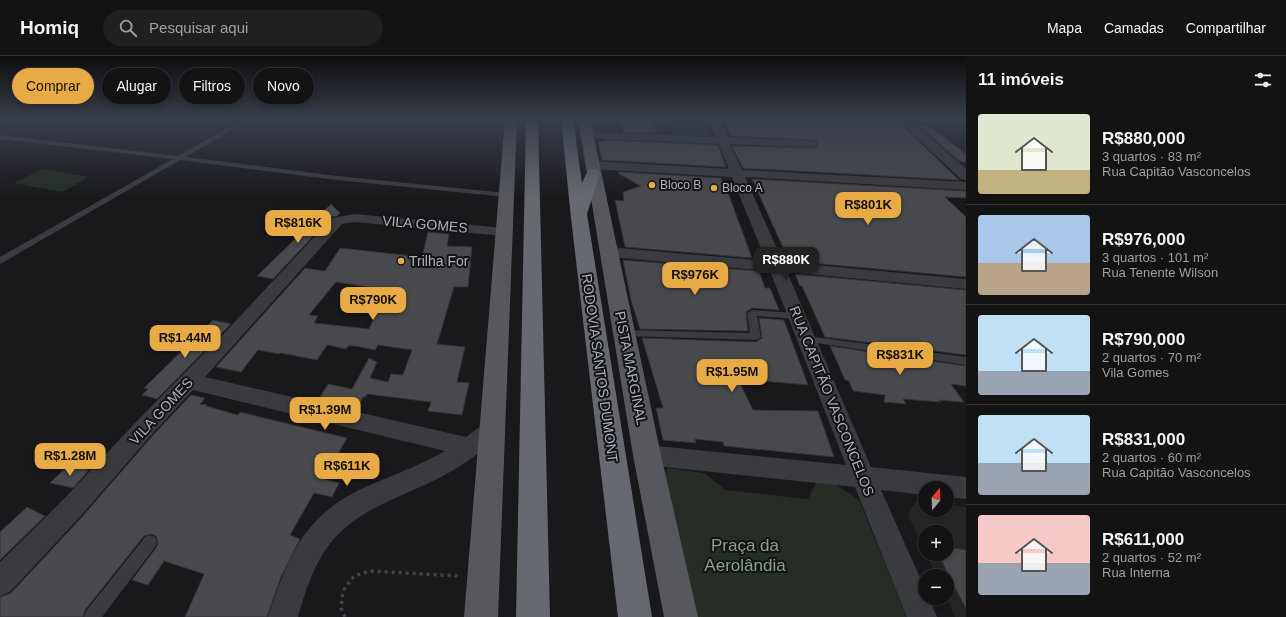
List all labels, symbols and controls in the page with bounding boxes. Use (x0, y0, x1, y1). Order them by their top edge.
search box (103, 10, 383, 46)
text: Homiq (20, 17, 79, 38)
icon: search (117, 17, 139, 39)
text: Pesquisar aqui (149, 19, 248, 36)
text: Mapa (1047, 20, 1082, 36)
text: Camadas (1104, 20, 1164, 36)
text: Compartilhar (1186, 20, 1266, 36)
chip: Comprar (12, 68, 94, 104)
chip: Alugar (102, 68, 171, 104)
chip: Filtros (179, 68, 245, 104)
chip: Novo (253, 68, 314, 104)
icon: filters (1252, 69, 1274, 91)
text: 11 imóveis (978, 70, 1064, 89)
text: R$880,000 (1102, 129, 1185, 148)
icon: home (1010, 130, 1058, 178)
text: 3 quartos · 83 m² (1102, 149, 1201, 164)
text: Rua Capitão Vasconcelos (1102, 164, 1251, 179)
place label: Bloco B (660, 178, 701, 192)
marker: Bloco B (647, 180, 657, 190)
place label: Bloco A (722, 181, 763, 195)
marker: Bloco A (709, 183, 719, 193)
pin: R$801K (835, 192, 901, 226)
text: R$801K (844, 197, 892, 212)
pin: R$816K (265, 210, 331, 244)
street label: VILA GOMES (382, 212, 468, 236)
text: R$816K (274, 215, 322, 230)
text: R$976,000 (1102, 230, 1185, 249)
icon: home (1010, 231, 1058, 279)
pin: R$880K (753, 247, 819, 281)
text: 3 quartos · 101 m² (1102, 250, 1208, 265)
text: R$880K (762, 252, 810, 267)
place label: Trilha For (409, 253, 469, 269)
marker: Trilha For (396, 256, 406, 266)
pin: R$976K (662, 262, 728, 296)
text: Rua Tenente Wilson (1102, 265, 1218, 280)
text: R$976K (671, 267, 719, 282)
street label: RODOVIA SANTOS DUMONT (579, 273, 621, 464)
pin: R$790K (340, 287, 406, 321)
text: R$790K (349, 292, 397, 307)
street label: RUA CAPITÃO VASCONCELOS (786, 304, 878, 498)
street label: PISTA MARGINAL (612, 310, 650, 426)
pin: R$1.44M (148, 325, 222, 359)
text: R$1.44M (159, 330, 211, 345)
text: R$790,000 (1102, 330, 1185, 349)
icon: home (1010, 331, 1058, 379)
pin: R$831K (867, 342, 933, 376)
text: R$831K (876, 347, 924, 362)
text: 2 quartos · 70 m² (1102, 350, 1201, 365)
pin: R$1.95M (695, 359, 769, 393)
text: R$1.95M (706, 364, 758, 379)
text: Vila Gomes (1102, 365, 1169, 380)
street label: VILA GOMES (126, 374, 196, 448)
pin: R$1.39M (288, 397, 362, 431)
text: R$1.39M (299, 402, 351, 417)
text: R$831,000 (1102, 430, 1185, 449)
icon: home (1010, 431, 1058, 479)
pin: R$1.28M (33, 443, 107, 477)
text: R$1.28M (44, 448, 96, 463)
text: 2 quartos · 60 m² (1102, 450, 1201, 465)
pin: R$611K (314, 453, 380, 487)
text: R$611K (324, 458, 370, 473)
text: Rua Capitão Vasconcelos (1102, 465, 1251, 480)
north arrow (918, 481, 954, 517)
map controls (918, 481, 954, 605)
button: + (918, 525, 954, 561)
text: R$611,000 (1102, 530, 1184, 549)
icon: home (1010, 531, 1058, 579)
park label: Praça da Aerolândia (704, 536, 786, 575)
text: 2 quartos · 52 m² (1102, 550, 1201, 565)
text: Rua Interna (1102, 565, 1170, 580)
button: − (918, 569, 954, 605)

